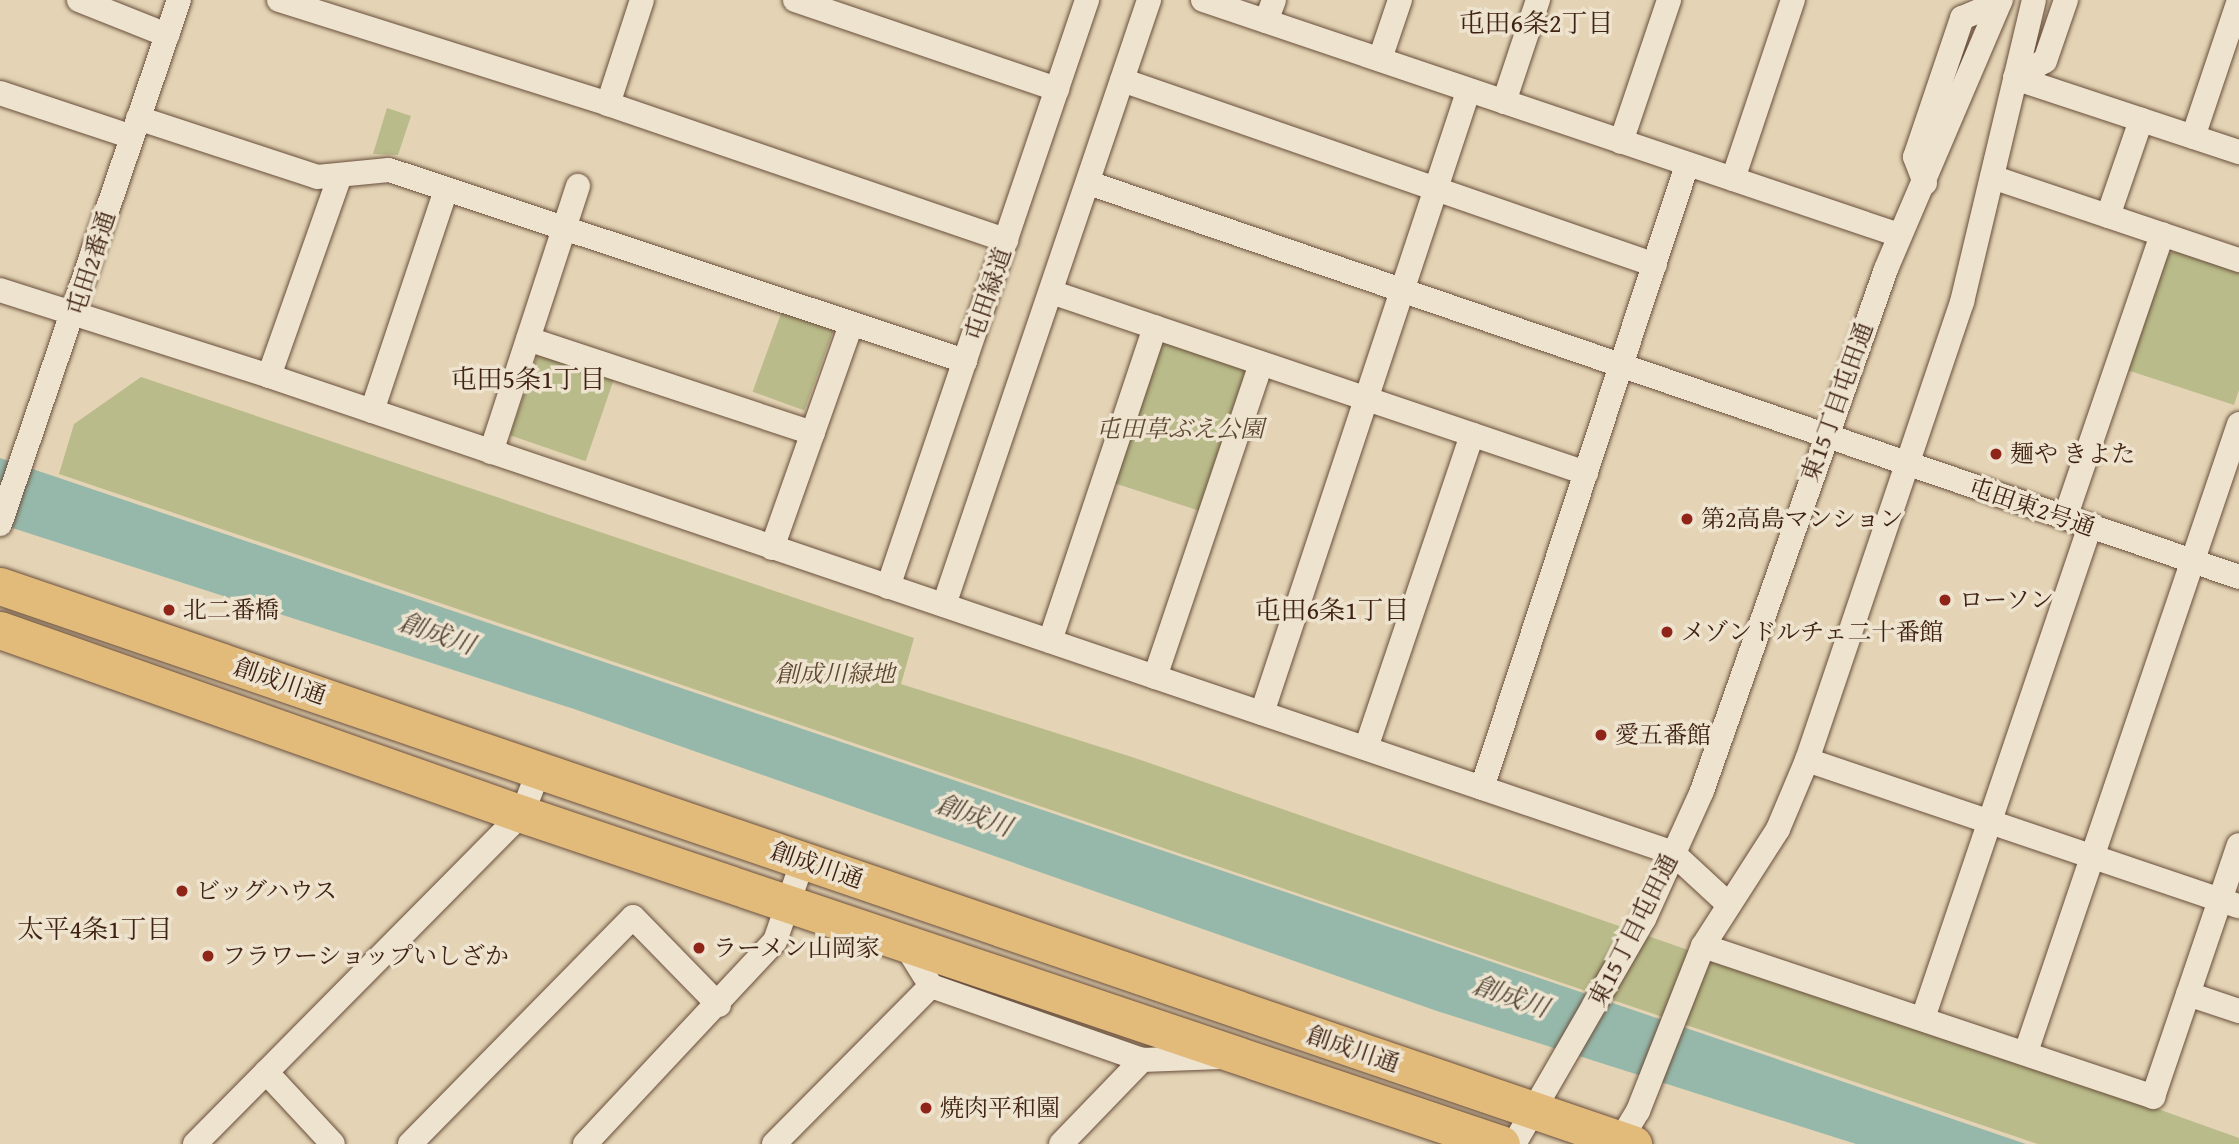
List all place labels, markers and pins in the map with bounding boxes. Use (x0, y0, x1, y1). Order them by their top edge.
place label: 麺や きよた (2010, 440, 2135, 468)
marker: 麺や きよた (1988, 446, 2004, 462)
place label: 第2高島マンション (1701, 505, 1905, 533)
marker: 第2高島マンション (1679, 511, 1695, 527)
place label: ローソン (1959, 586, 2055, 614)
marker: ローソン (1937, 592, 1953, 608)
place label: 北二番橋 (183, 596, 279, 624)
marker: 北二番橋 (161, 602, 177, 618)
place label: メゾンドルチェ二十番館 (1681, 618, 1945, 646)
marker: メゾンドルチェ二十番館 (1659, 624, 1675, 640)
place label: 愛五番館 (1615, 721, 1711, 749)
marker: 愛五番館 (1593, 727, 1609, 743)
place label: ビッグハウス (196, 877, 340, 905)
marker: ビッグハウス (174, 883, 190, 899)
place label: ラーメン山岡家 (713, 934, 881, 962)
marker: ラーメン山岡家 (691, 940, 707, 956)
place label: フラワーショップいしざか (222, 942, 510, 970)
marker: フラワーショップいしざか (200, 948, 216, 964)
place label: 焼肉平和園 (940, 1094, 1060, 1122)
marker: 焼肉平和園 (918, 1100, 934, 1116)

